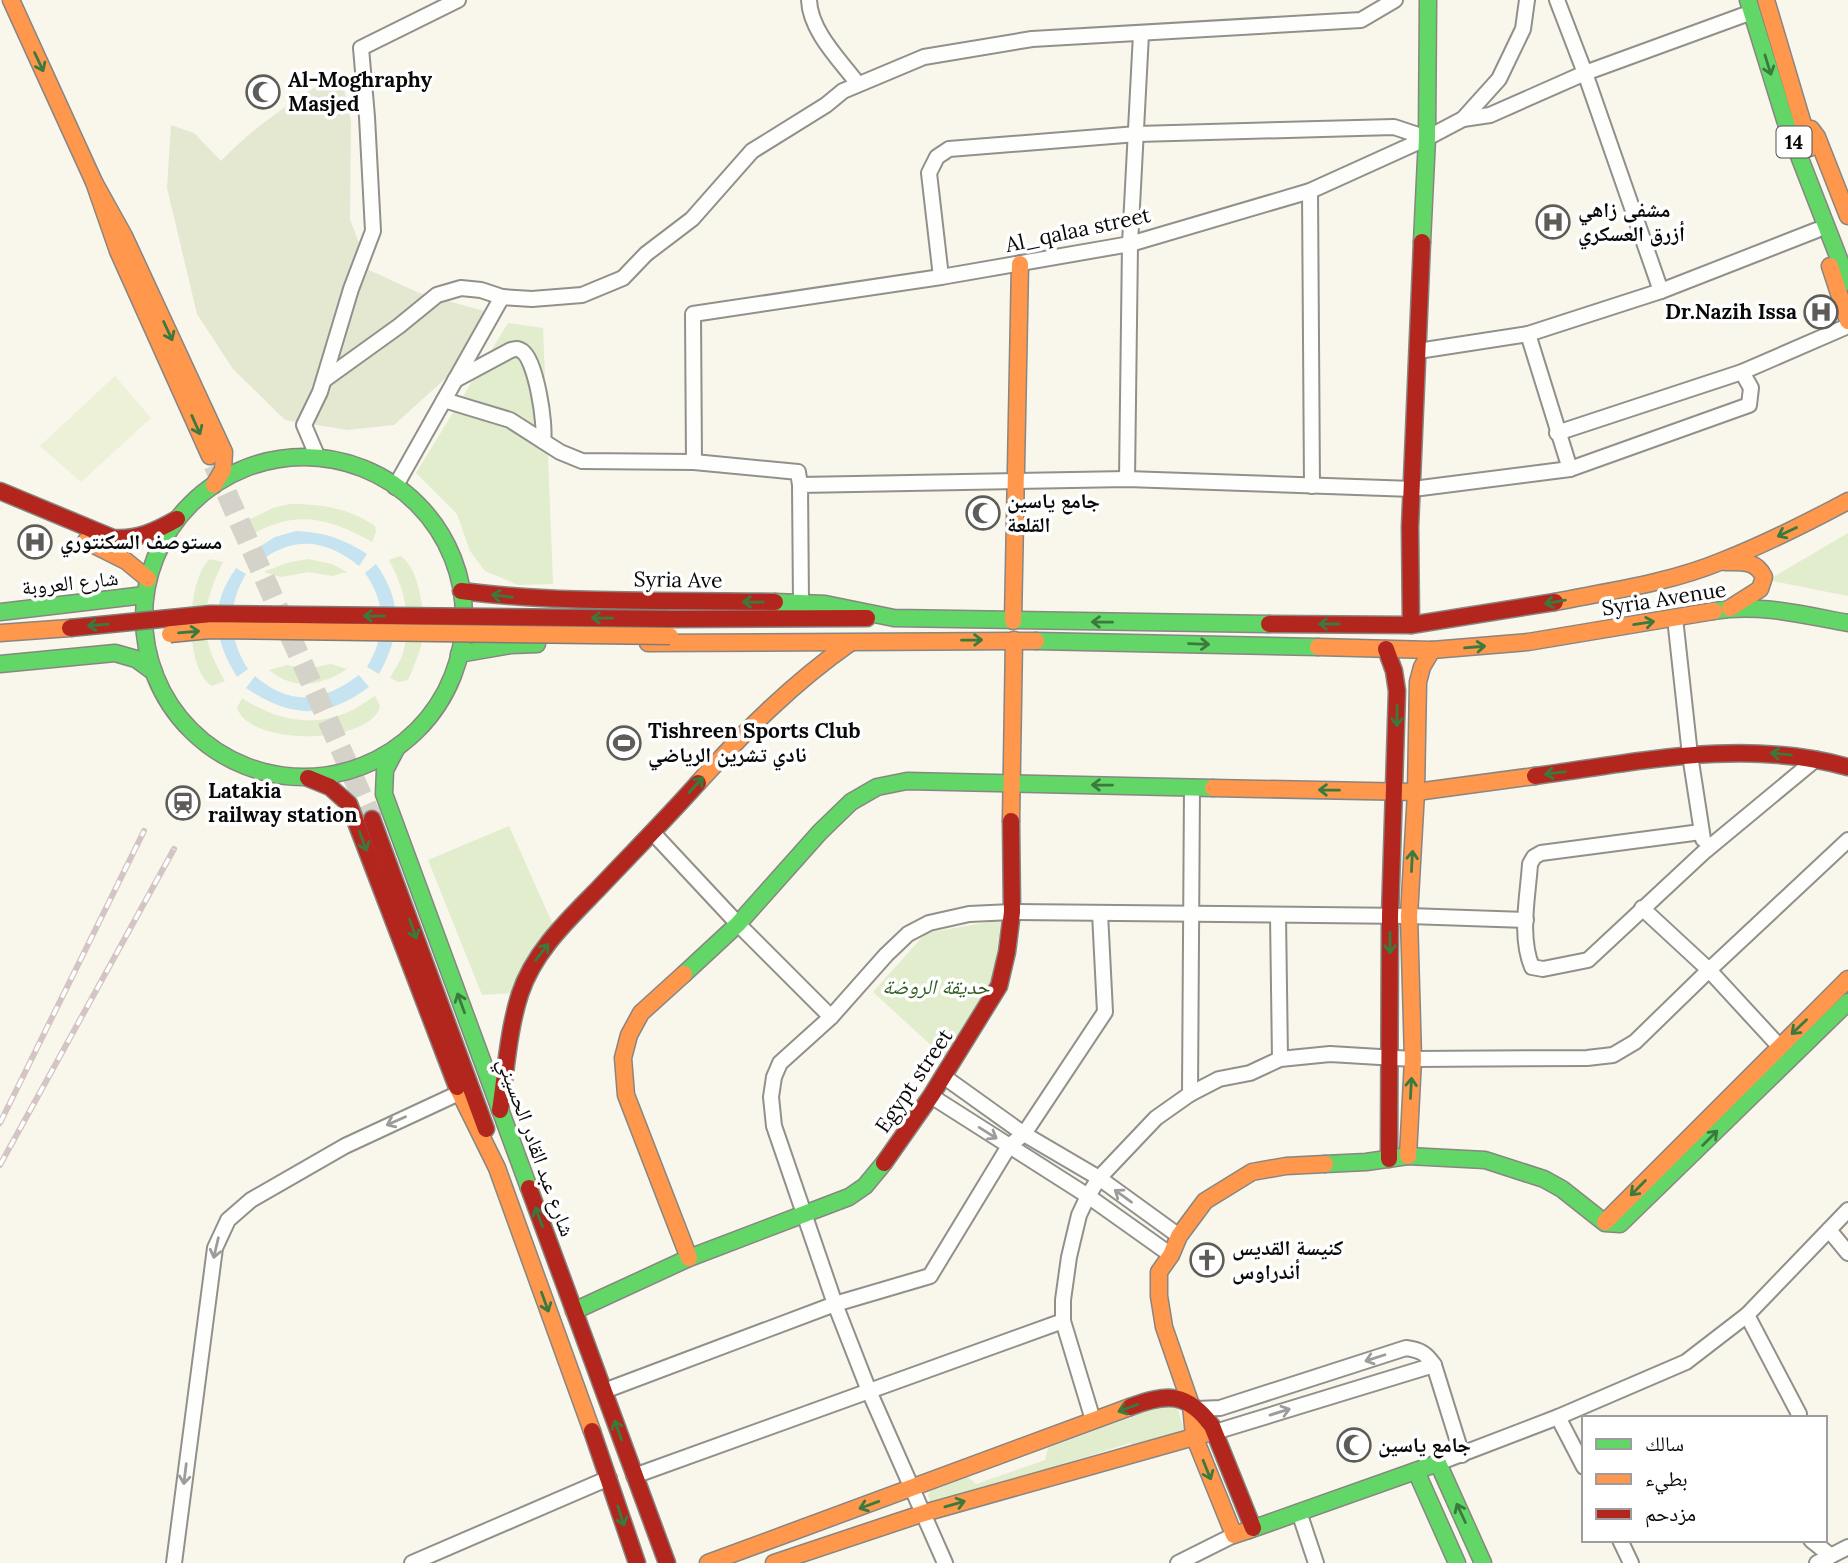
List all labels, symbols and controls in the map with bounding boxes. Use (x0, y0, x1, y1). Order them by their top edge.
one-way arrow (33, 51, 46, 72)
one-way arrow (1762, 54, 1775, 76)
place label: Al-Moghraphy Masjed (288, 66, 432, 117)
mosque icon: Al-Moghraphy Masjed (244, 73, 282, 111)
road number: 14 (1776, 126, 1812, 158)
place label: مشفى زاهي أزرق العسكري (1578, 196, 1685, 250)
street label: Al_qalaa street (1002, 201, 1154, 258)
hospital icon: مشفى زاهي أزرق العسكري (1534, 203, 1572, 241)
hospital icon: Dr.Nazih Issa (1802, 293, 1840, 331)
place label: Dr.Nazih Issa (1665, 298, 1797, 325)
one-way arrow (162, 320, 176, 341)
one-way arrow (190, 414, 203, 435)
place label: جامع ياسين القلعة (1007, 487, 1100, 538)
mosque icon: جامع ياسين القلعة (964, 494, 1002, 532)
hospital icon: مستوصف السكنتوري (16, 523, 54, 561)
one-way arrow (1777, 526, 1798, 539)
place label: مستوصف السكنتوري (60, 528, 222, 558)
street label: شارع العروبة (20, 564, 120, 601)
street label: Syria Ave (633, 565, 723, 594)
street label: Syria Avenue (1600, 575, 1728, 622)
one-way arrow (491, 589, 513, 602)
one-way arrow (742, 595, 765, 609)
one-way arrow (1544, 596, 1567, 609)
one-way arrow (363, 609, 386, 623)
one-way arrow (591, 611, 614, 625)
one-way arrow (1091, 615, 1114, 629)
one-way arrow (1632, 616, 1655, 629)
one-way arrow (1318, 617, 1341, 631)
one-way arrow (88, 619, 110, 632)
one-way arrow (177, 625, 200, 638)
one-way arrow (960, 633, 983, 647)
one-way arrow (1187, 638, 1210, 651)
one-way arrow (1463, 640, 1486, 653)
one-way arrow (1390, 704, 1404, 727)
place label: Tishreen Sports Club نادي تشرين الرياضي (648, 717, 860, 771)
sports icon: Tishreen Sports Club نادي تشرين الرياضي (605, 724, 643, 762)
one-way arrow (1770, 747, 1793, 760)
one-way arrow (1544, 766, 1567, 779)
place label: Latakia railway station (208, 777, 358, 828)
one-way arrow (688, 777, 705, 794)
one-way arrow (1090, 778, 1113, 791)
one-way arrow (1318, 783, 1341, 797)
station icon: Latakia railway station (164, 784, 202, 822)
one-way arrow (357, 829, 370, 851)
one-way arrow (1406, 850, 1419, 872)
one-way arrow (407, 918, 420, 940)
one-way arrow (1383, 931, 1397, 954)
one-way arrow (535, 943, 550, 962)
park label: حديقة الروضة (882, 973, 990, 1000)
one-way arrow (454, 993, 466, 1015)
one-way arrow (1791, 1018, 1808, 1035)
street label: Egypt street (869, 1023, 959, 1138)
street label: شارع عبد القادر الحسيني (488, 1054, 581, 1241)
one-way arrow (1405, 1077, 1418, 1100)
one-way arrow (386, 1115, 408, 1128)
one-way arrow (978, 1126, 998, 1140)
one-way arrow (1702, 1130, 1719, 1147)
one-way arrow (1630, 1179, 1647, 1196)
one-way arrow (1114, 1189, 1133, 1204)
one-way arrow (532, 1206, 544, 1228)
place label: كنيسة القديس أندراوس (1232, 1234, 1343, 1285)
one-way arrow (209, 1237, 222, 1259)
church icon: كنيسة القديس أندراوس (1188, 1241, 1226, 1279)
one-way arrow (540, 1290, 552, 1312)
one-way arrow (1364, 1353, 1386, 1365)
one-way arrow (1117, 1403, 1139, 1415)
one-way arrow (1269, 1405, 1291, 1418)
legend (1582, 1416, 1827, 1542)
one-way arrow (611, 1420, 623, 1442)
mosque icon: جامع ياسين (1335, 1426, 1373, 1464)
text: سالك (1645, 1430, 1684, 1457)
place label: جامع ياسين (1378, 1431, 1471, 1459)
one-way arrow (1202, 1459, 1215, 1480)
one-way arrow (179, 1462, 192, 1485)
text: بطيء (1645, 1465, 1688, 1495)
one-way arrow (944, 1497, 966, 1510)
one-way arrow (858, 1500, 880, 1512)
text: مزدحم (1645, 1500, 1696, 1528)
one-way arrow (1453, 1503, 1467, 1524)
one-way arrow (616, 1505, 628, 1527)

